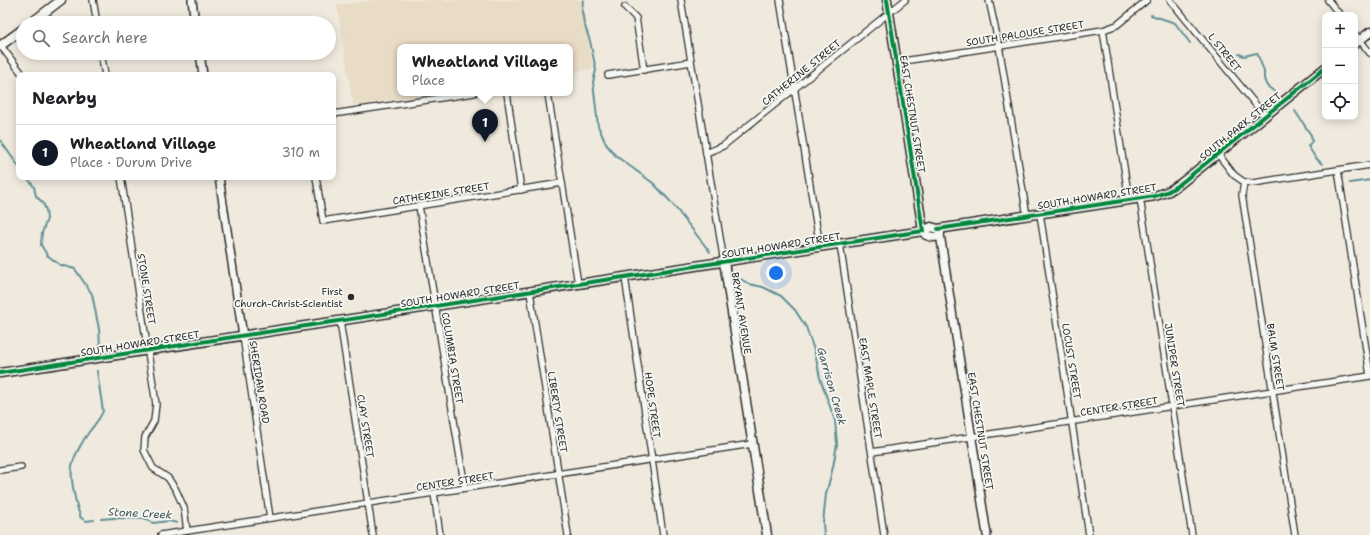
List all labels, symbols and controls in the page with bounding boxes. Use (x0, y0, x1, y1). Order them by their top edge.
map controls (1322, 12, 1358, 120)
button: + (1322, 12, 1358, 48)
search box (16, 16, 336, 60)
street label: SOUTH PALOUSE STREET (965, 18, 1085, 49)
icon: search (30, 27, 52, 49)
text: Search here (62, 28, 148, 48)
street label: L STREET (1205, 31, 1244, 74)
street label: CATHERINE STREET (759, 37, 843, 108)
popup (397, 44, 573, 96)
button: − (1322, 48, 1358, 84)
text: Wheatland Village (412, 52, 558, 72)
street label: EAST CHESTNUT STREET (897, 54, 928, 174)
text: Place (412, 72, 445, 89)
button: locate (1322, 84, 1358, 120)
text: Nearby (32, 87, 97, 109)
street label: SOUTH PARK STREET (1197, 89, 1284, 164)
pin: 1 (472, 109, 498, 142)
text: Wheatland Village (70, 134, 216, 154)
text: 1 (42, 144, 48, 161)
text: 310 m (282, 144, 320, 161)
text: Place · Durum Drive (70, 154, 192, 171)
street label: CATHERINE STREET (392, 179, 490, 208)
street label: SOUTH HOWARD STREET (1037, 181, 1158, 212)
street label: SOUTH HOWARD STREET (721, 230, 842, 261)
street label: STONE STREET (134, 253, 159, 326)
your location (766, 263, 786, 283)
street label: BRYANT AVENUE (729, 271, 754, 355)
street label: SOUTH HOWARD STREET (400, 279, 521, 310)
place label: First Church-Christ-Scientist (234, 285, 343, 310)
marker: First Church-Christ-Scientist (346, 292, 356, 302)
street label: COLUMBIA STREET (439, 311, 466, 405)
street label: LOCUST STREET (1059, 322, 1084, 400)
street label: JUNIPER STREET (1161, 322, 1188, 408)
street label: BALM STREET (1264, 322, 1287, 392)
street label: SOUTH HOWARD STREET (80, 328, 201, 359)
street label: EAST MAPLE STREET (856, 337, 885, 440)
street label: SHERIDAN ROAD (247, 340, 273, 425)
water label: Garrison Creek (813, 345, 850, 427)
street label: LIBERTY STREET (545, 371, 570, 454)
street label: HOPE STREET (641, 371, 664, 439)
street label: EAST CHESTNUT STREET (965, 371, 996, 491)
street label: CLAY STREET (354, 393, 377, 459)
street label: CENTER STREET (1079, 394, 1159, 419)
street label: CENTER STREET (415, 469, 495, 494)
water label: Stone Creek (108, 504, 173, 523)

